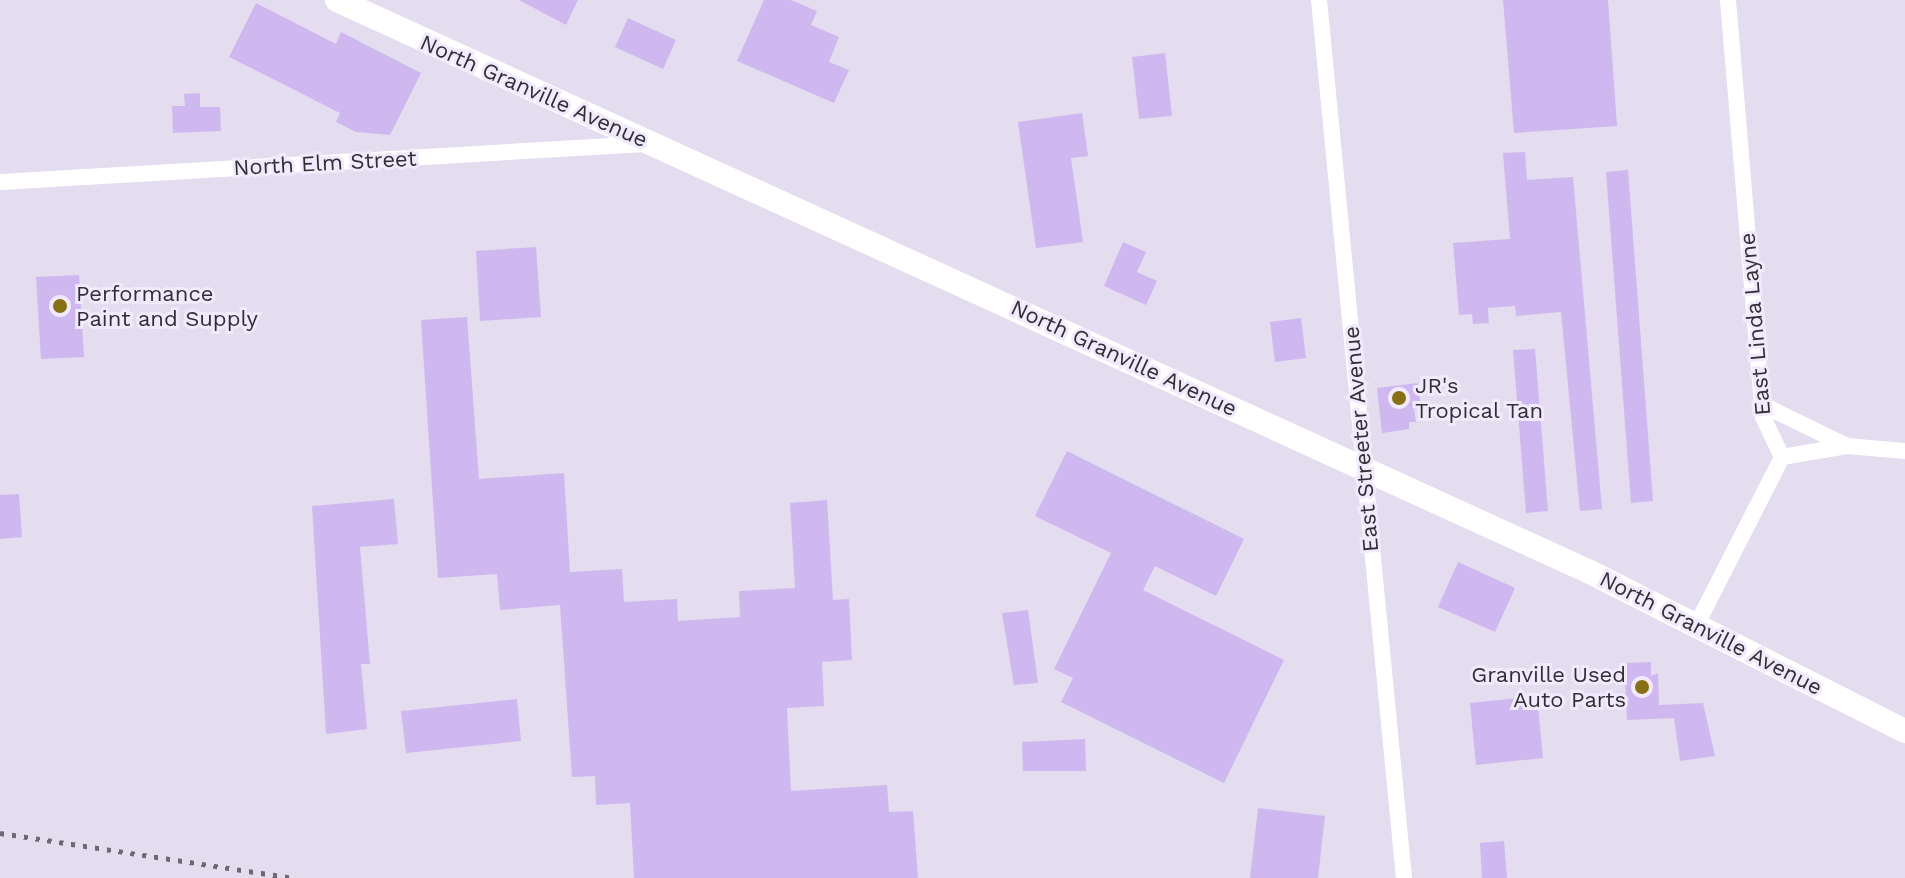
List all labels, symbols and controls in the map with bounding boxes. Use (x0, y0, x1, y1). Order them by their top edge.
street label: North Granville Avenue (416, 29, 652, 153)
street label: North Elm Street (233, 145, 417, 181)
street label: East Linda Layne (1734, 231, 1776, 417)
place label: Performance Paint and Supply (76, 280, 258, 332)
street label: North Granville Avenue (1007, 294, 1241, 422)
marker: Performance Paint and Supply (51, 297, 69, 315)
street label: East Streeter Avenue (1338, 324, 1384, 554)
place label: JR's Tropical Tan (1415, 372, 1544, 424)
marker: JR's Tropical Tan (1390, 389, 1408, 407)
street label: North Granville Avenue (1595, 565, 1827, 701)
place label: Granville Used Auto Parts (1471, 661, 1626, 712)
marker: Granville Used Auto Parts (1633, 678, 1651, 696)

